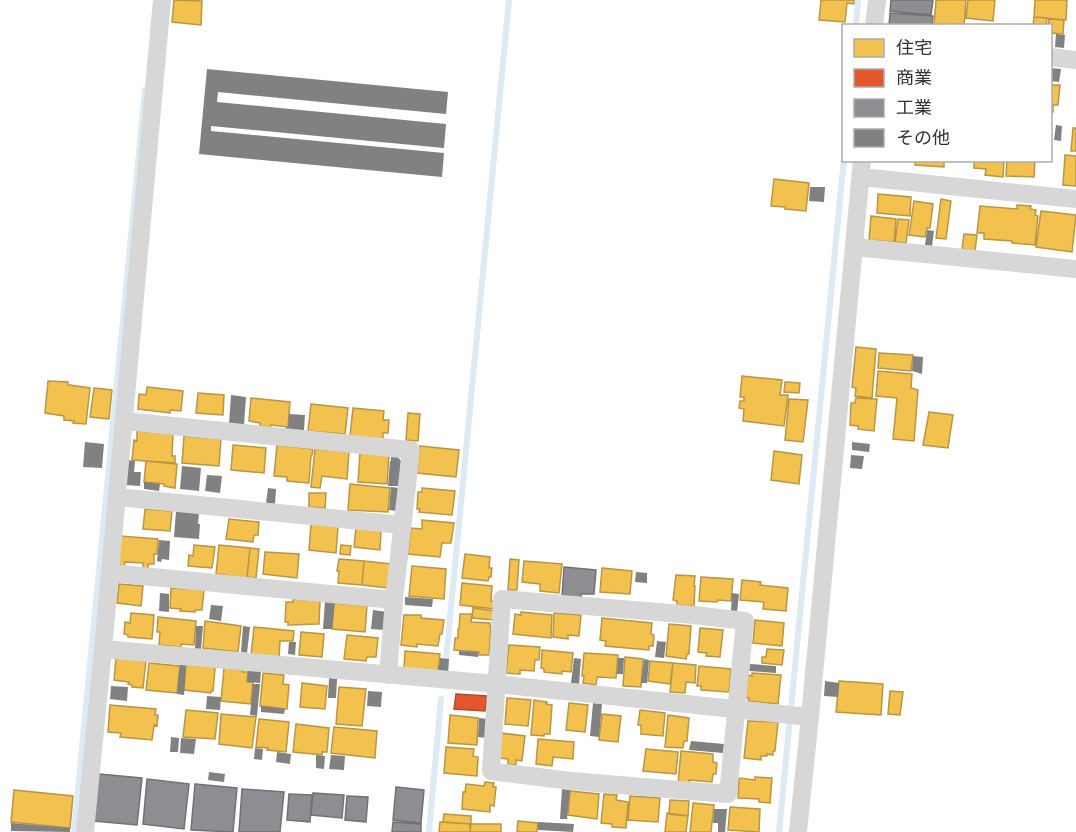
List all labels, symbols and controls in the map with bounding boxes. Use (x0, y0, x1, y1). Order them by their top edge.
legend (842, 24, 1052, 162)
text: 住宅 (896, 36, 932, 58)
text: 商業 (896, 66, 932, 88)
text: 工業 (896, 96, 932, 118)
text: その他 (896, 126, 950, 148)

